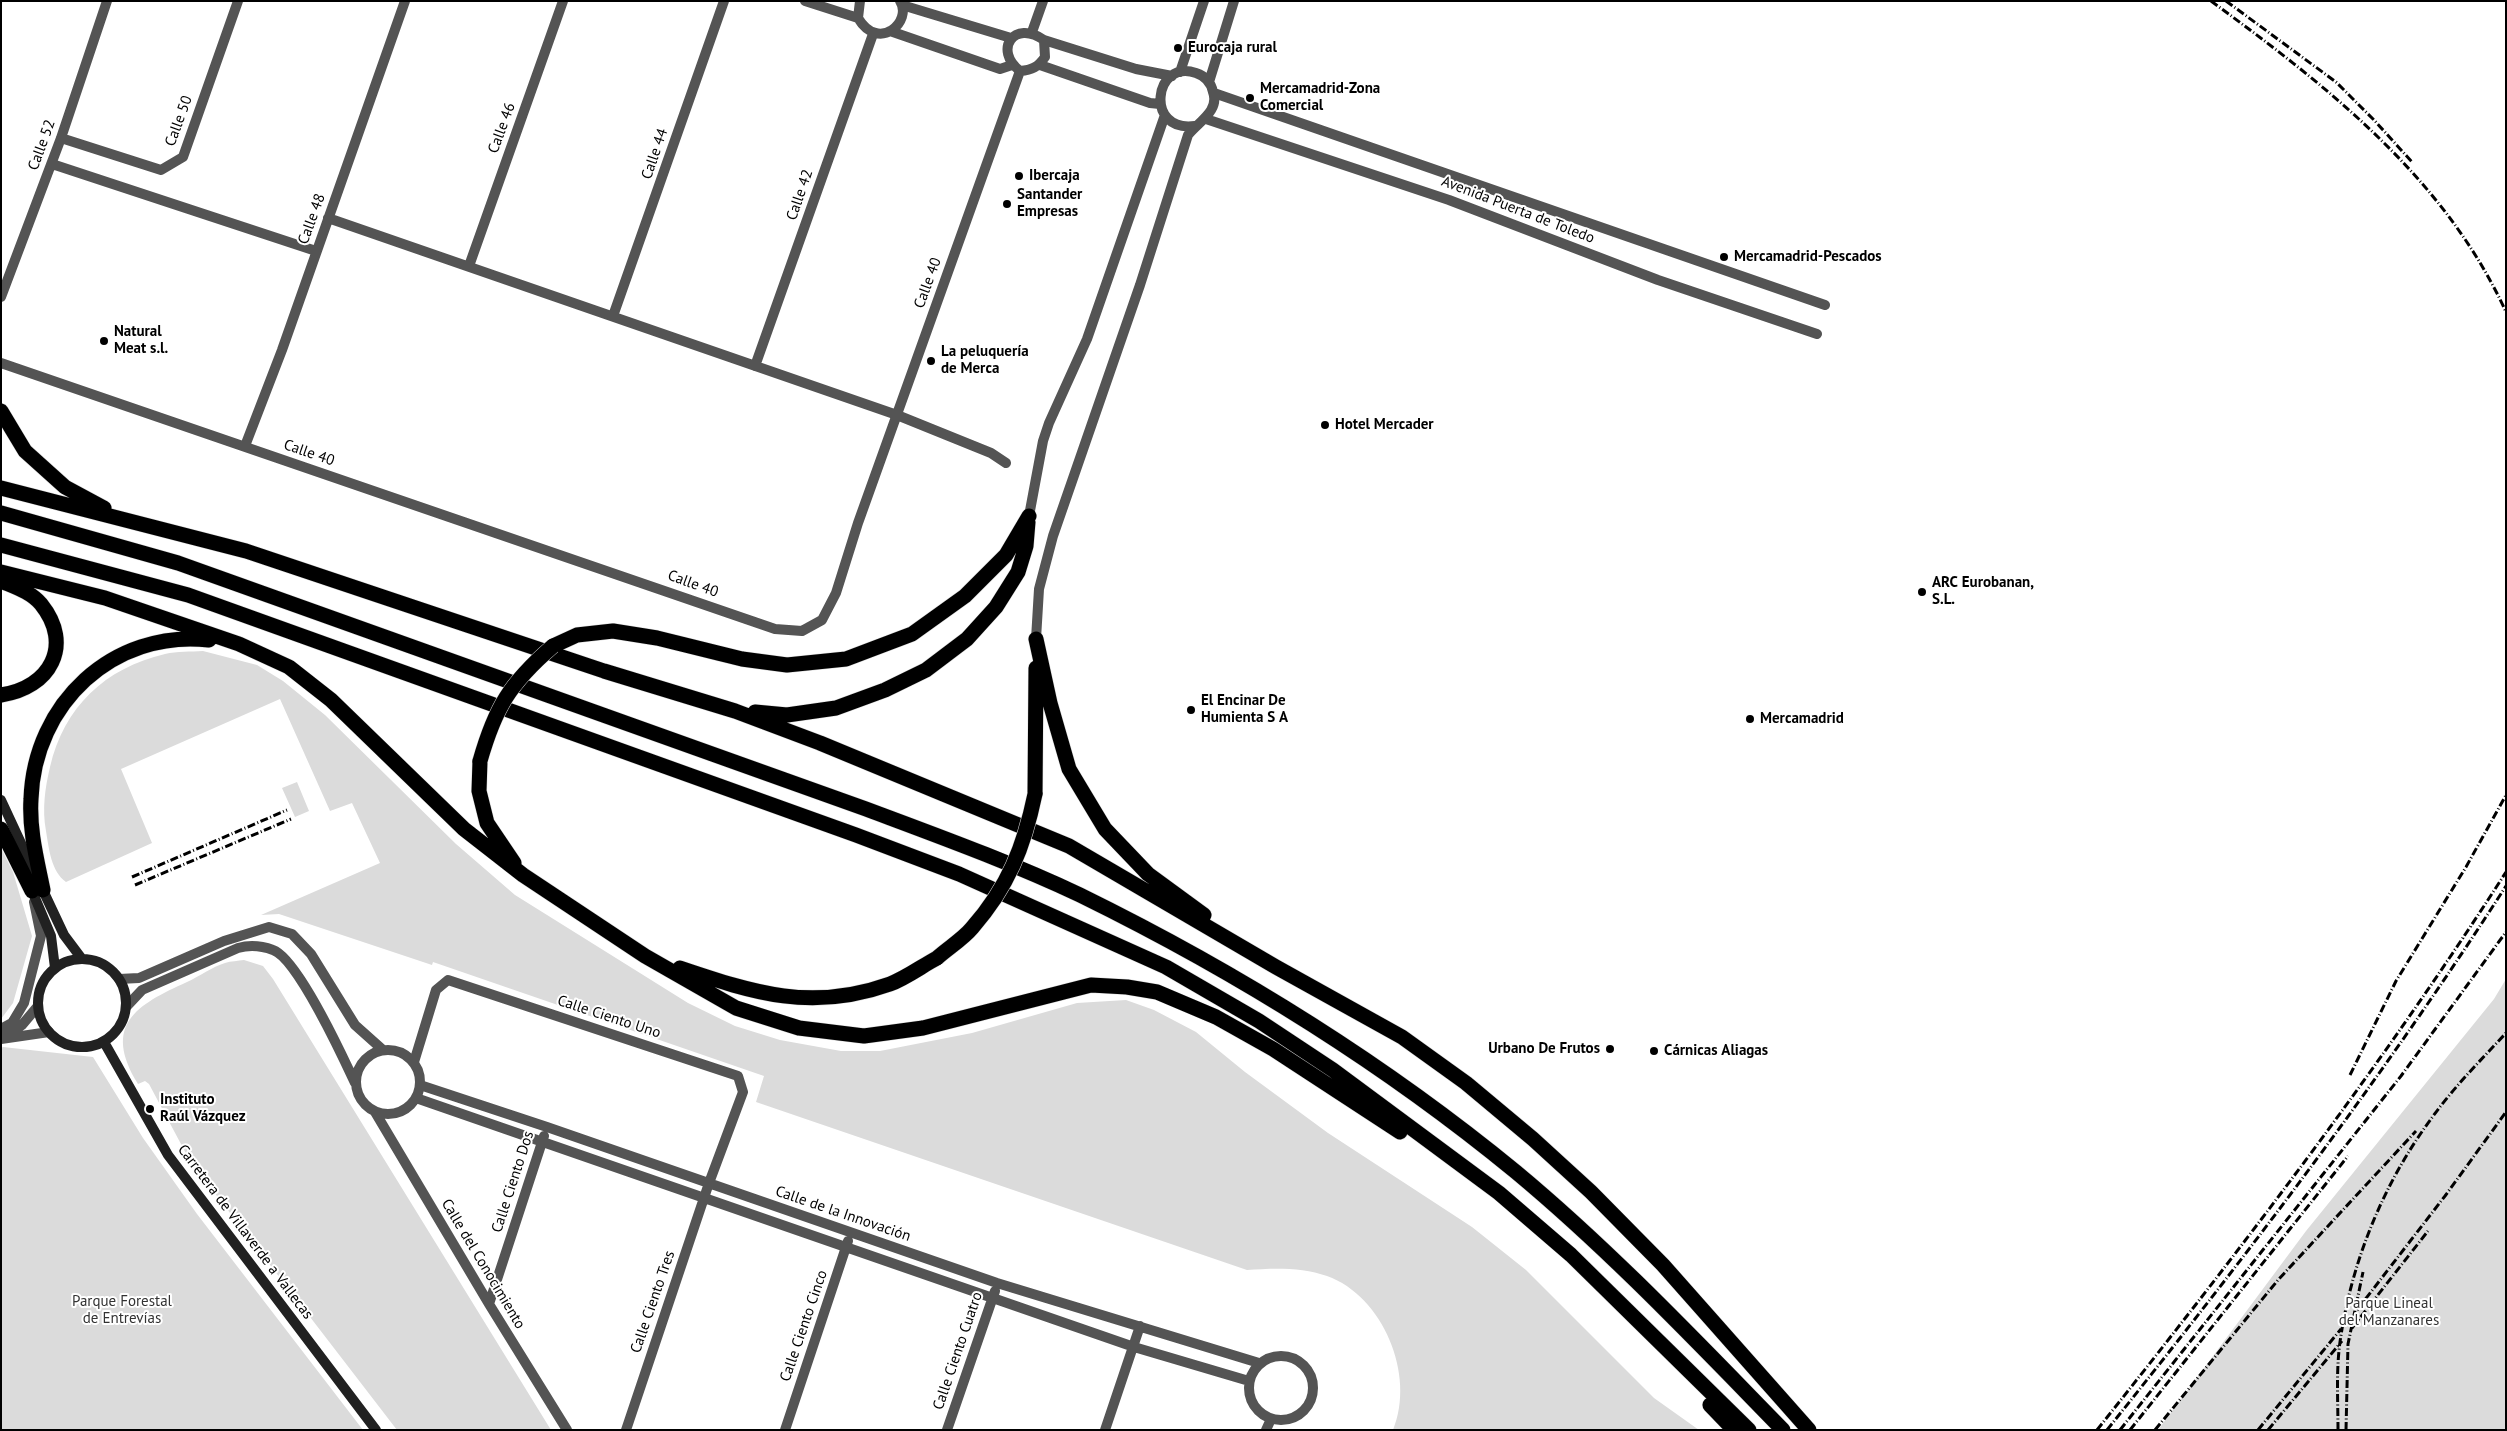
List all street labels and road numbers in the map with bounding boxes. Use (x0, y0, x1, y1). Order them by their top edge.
street label: Calle 50 (162, 93, 196, 149)
street label: Calle 46 (485, 100, 519, 156)
street label: Calle 52 (25, 117, 59, 173)
street label: Calle 44 (638, 126, 672, 182)
street label: Calle 42 (783, 167, 817, 223)
street label: Avenida Puerta de Toledo (1439, 172, 1597, 248)
street label: Calle 48 (295, 191, 329, 247)
street label: Calle 40 (911, 255, 945, 311)
street label: Calle 40 (281, 436, 337, 470)
street label: Calle 40 (665, 567, 721, 601)
street label: Calle Ciento Uno (555, 992, 663, 1042)
street label: Calle Ciento Dos (488, 1129, 538, 1235)
street label: Carretera de Villaverde a Vallecas (173, 1141, 317, 1323)
street label: Calle de la Innovación (773, 1182, 913, 1246)
street label: Calle del Conocimiento (437, 1196, 529, 1332)
street label: Calle Ciento Tres (627, 1248, 679, 1356)
street label: Calle Ciento Cinco (776, 1268, 832, 1384)
street label: Calle Ciento Cuatro (929, 1290, 987, 1412)

